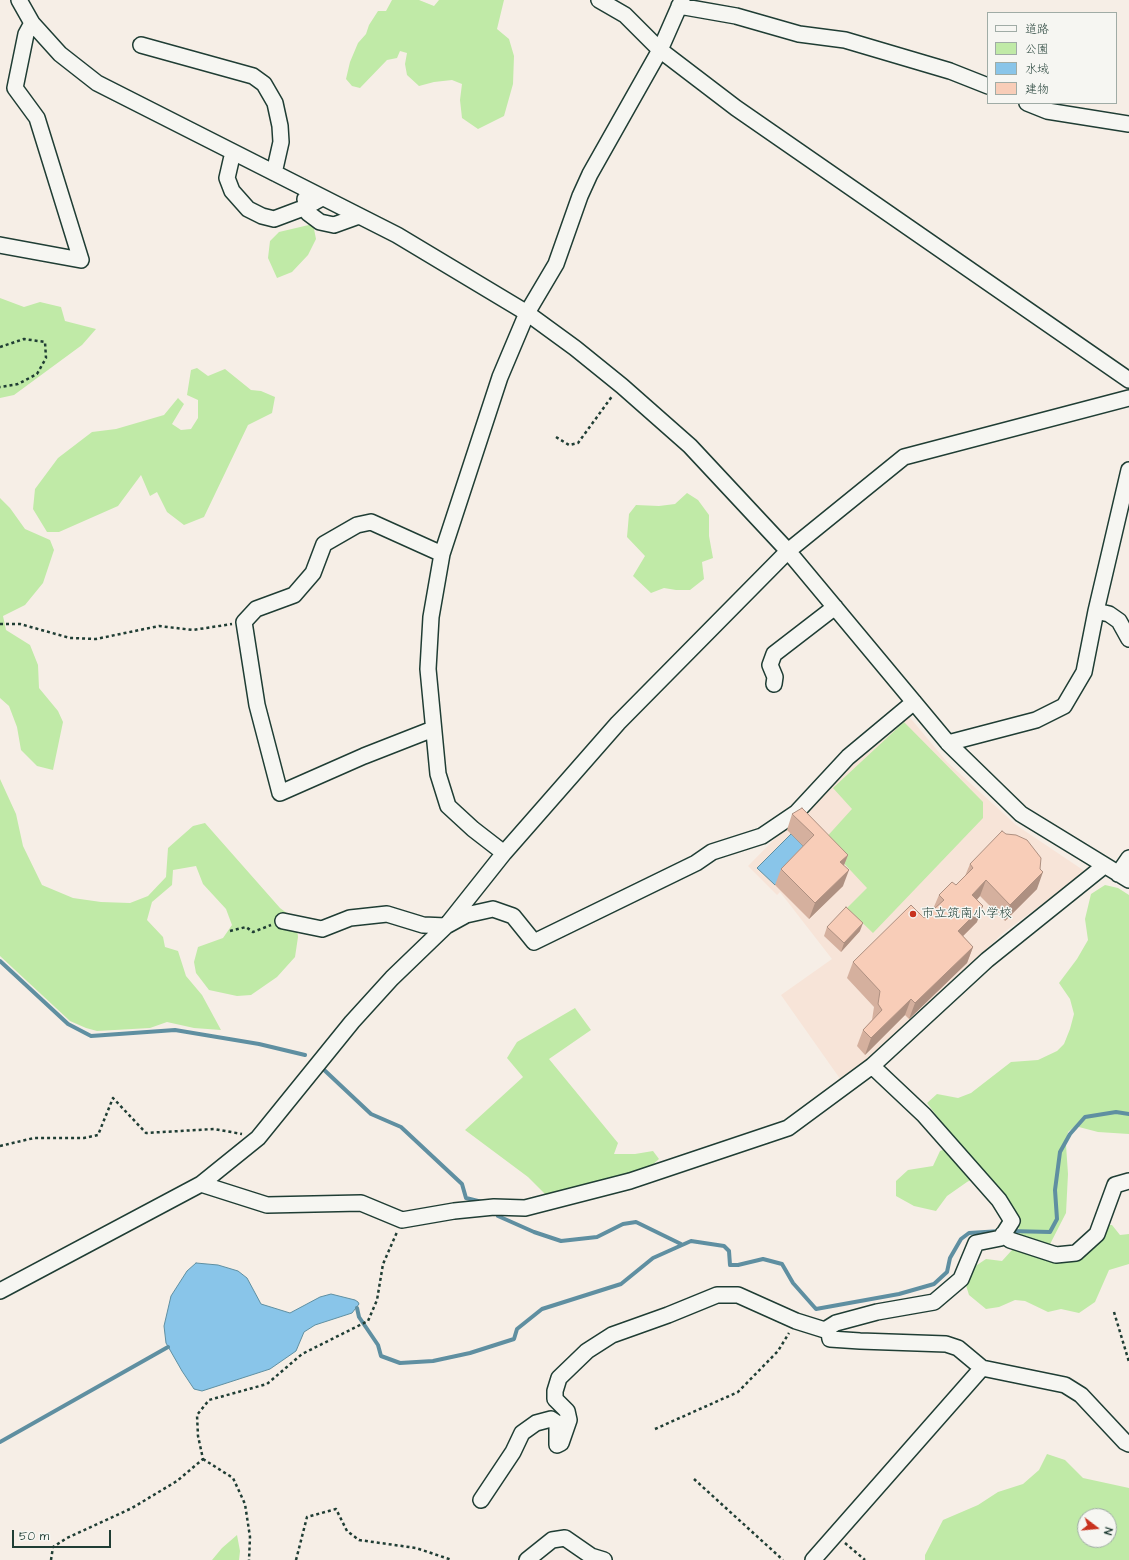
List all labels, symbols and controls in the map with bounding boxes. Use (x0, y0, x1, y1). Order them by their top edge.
legend (987, 12, 1117, 104)
text: 道路 (1025, 21, 1049, 38)
text: 公園 (1025, 41, 1049, 58)
text: 水域 (1025, 61, 1049, 78)
text: 建物 (1025, 81, 1049, 98)
place label: 市立筑南小学校 (921, 906, 1012, 922)
marker: 市立筑南小学校 (908, 909, 918, 919)
north arrow (1077, 1508, 1117, 1548)
scale bar (14, 1522, 113, 1548)
text: N (1100, 1526, 1116, 1537)
text: 50 m (19, 1528, 49, 1545)

